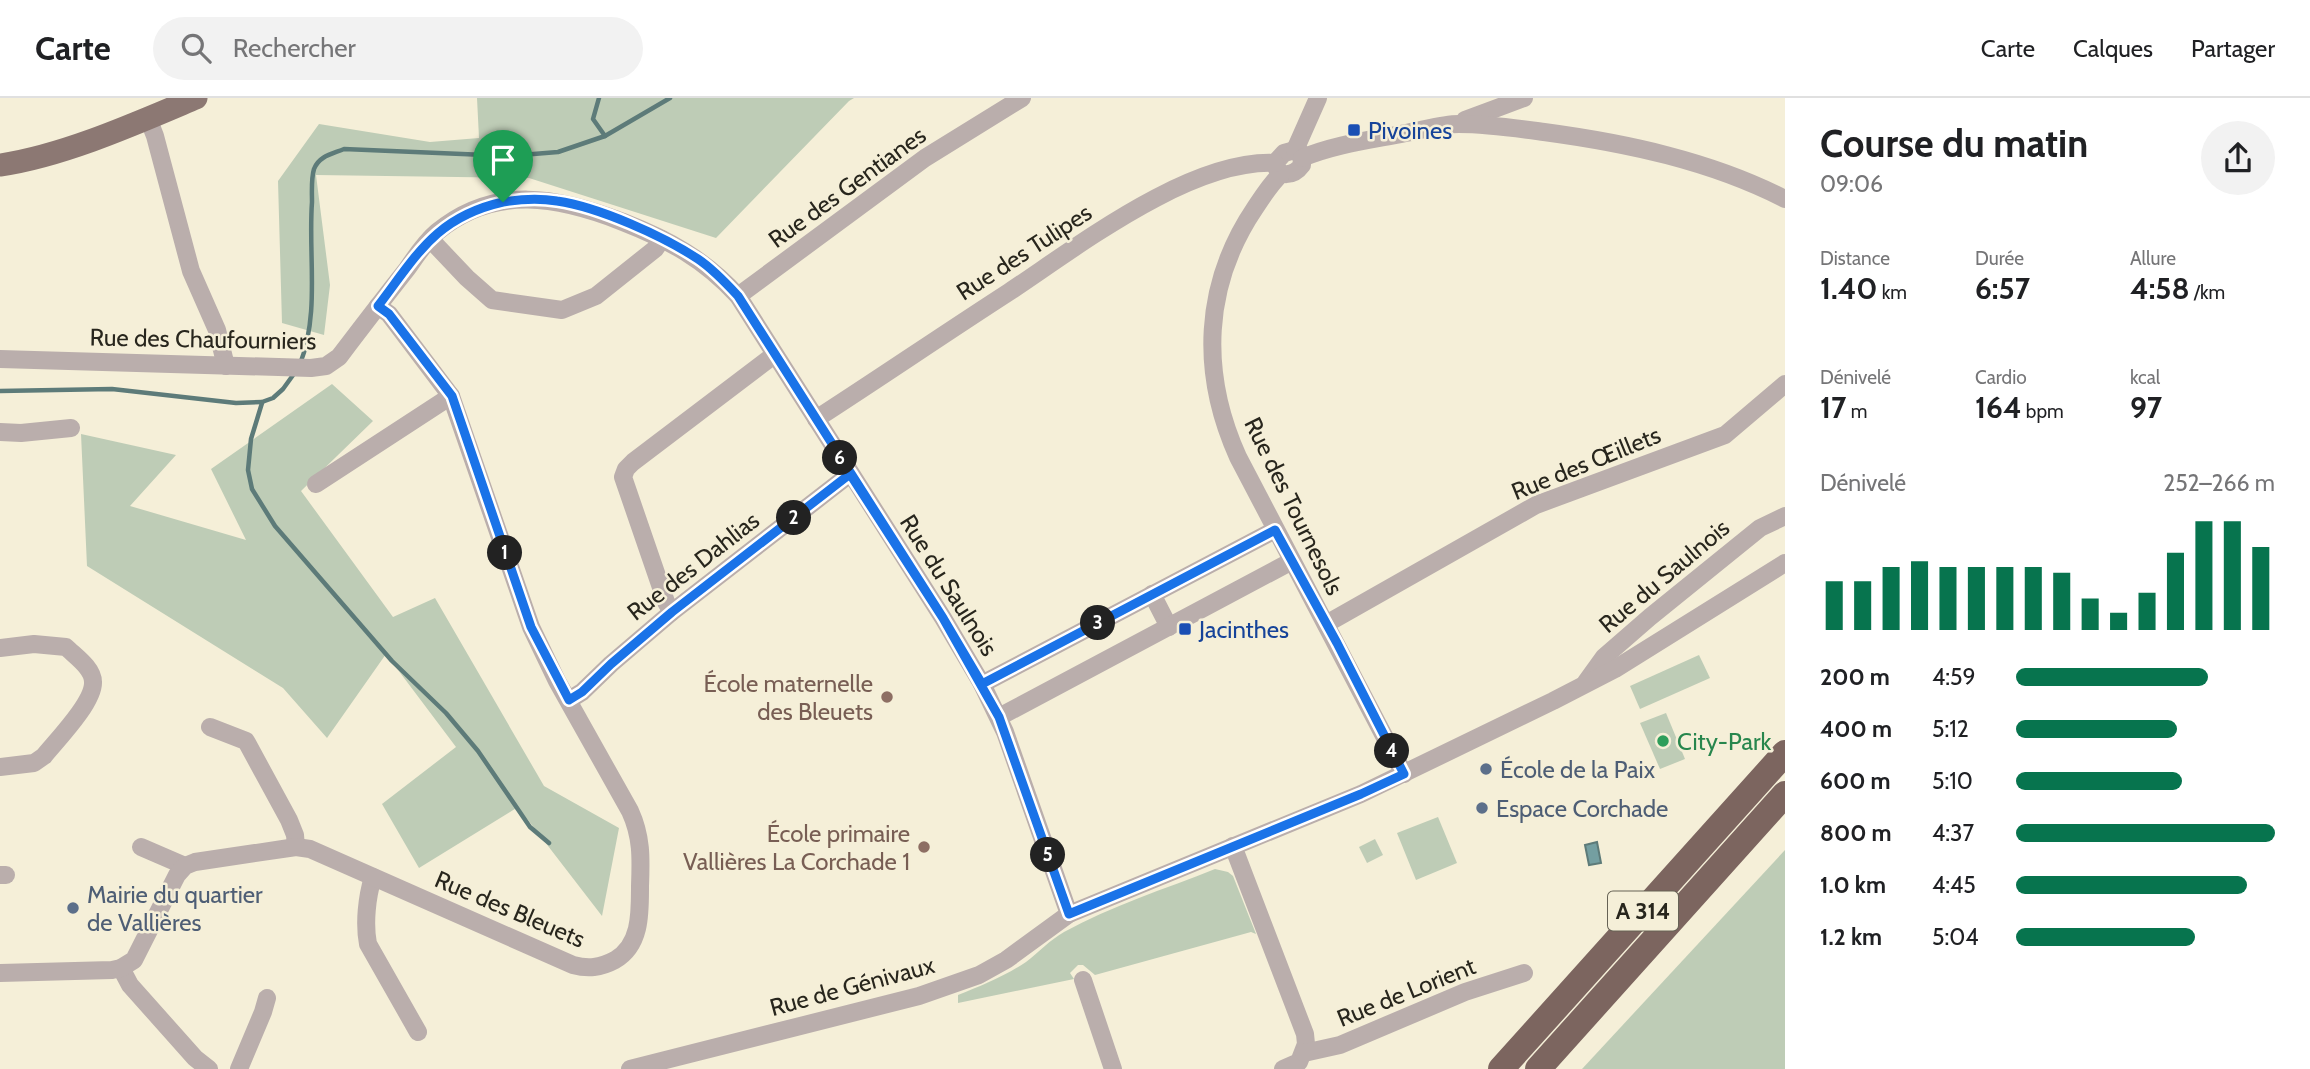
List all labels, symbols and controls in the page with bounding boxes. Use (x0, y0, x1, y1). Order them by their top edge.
search box (153, 17, 643, 80)
text: Carte (35, 28, 111, 68)
icon: search (177, 29, 215, 67)
text: Rechercher (233, 32, 356, 64)
text: Carte (1981, 34, 2035, 63)
text: Calques (2073, 34, 2153, 63)
text: Partager (2191, 34, 2275, 63)
place label: Pivoines (1368, 116, 1452, 145)
street label: Rue des Gentianes (763, 120, 931, 254)
text: Course du matin (1820, 120, 2088, 167)
button: share (2201, 121, 2275, 195)
marker: Pivoines (1346, 122, 1362, 138)
pin (473, 130, 533, 202)
icon: arrive (484, 141, 522, 179)
text: 09:06 (1820, 170, 1883, 198)
street label: Rue des Tulipes (951, 198, 1097, 306)
text: Distance (1820, 247, 1890, 270)
text: Durée (1975, 247, 2024, 270)
text: Allure (2130, 247, 2176, 270)
text: 1.40 (1820, 270, 1878, 307)
text: 6:57 (1975, 270, 2030, 307)
text: 4:58 (2130, 270, 2190, 307)
text: km (1878, 281, 1907, 304)
text: /km (2190, 281, 2225, 304)
street label: Rue des Chaufourniers (89, 323, 317, 355)
text: Dénivelé (1820, 366, 1891, 389)
text: Cardio (1975, 366, 2027, 389)
text: kcal (2130, 366, 2160, 389)
text: 17 (1820, 389, 1846, 426)
text: 164 (1975, 389, 2022, 426)
text: 97 (2130, 389, 2162, 426)
text: m (1846, 400, 1867, 423)
text: bpm (2022, 400, 2064, 423)
street label: Rue des Tournesols (1238, 412, 1350, 600)
street label: Rue des Œillets (1507, 420, 1665, 506)
pin: 6 (822, 440, 858, 476)
text: 6 (834, 446, 845, 469)
text: Dénivelé (1820, 469, 1906, 497)
text: 252–266 m (2163, 469, 2275, 497)
pin: 2 (776, 500, 812, 536)
street label: Rue des Dahlias (621, 505, 765, 626)
text: 2 (788, 506, 799, 529)
street label: Rue du Saulnois (894, 509, 1004, 661)
street label: Rue du Saulnois (1593, 513, 1735, 639)
pin: 1 (488, 536, 522, 570)
text: 1 (501, 541, 508, 564)
pin: 3 (1080, 606, 1116, 640)
text: 3 (1092, 611, 1103, 634)
place label: Jacinthes (1198, 615, 1289, 644)
marker: Jacinthes (1177, 621, 1193, 637)
text: 200 m (1820, 663, 1890, 691)
text: 4:59 (1932, 663, 1976, 691)
place label: École maternelle des Bleuets (704, 669, 873, 726)
marker: École maternelle des Bleuets (879, 689, 895, 705)
text: 400 m (1820, 715, 1892, 743)
text: 5:12 (1932, 715, 1969, 743)
place label: City-Park (1677, 727, 1771, 756)
marker: City-Park (1655, 733, 1671, 749)
pin: 4 (1374, 734, 1410, 768)
text: 4 (1386, 739, 1397, 762)
place label: École de la Paix (1500, 755, 1656, 784)
marker: École de la Paix (1478, 761, 1494, 777)
text: 600 m (1820, 767, 1891, 795)
text: 5:10 (1932, 767, 1973, 795)
place label: Espace Corchade (1496, 794, 1668, 823)
marker: Espace Corchade (1474, 800, 1490, 816)
place label: École primaire Vallières La Corchade 1 (683, 819, 910, 876)
text: 800 m (1820, 819, 1892, 847)
text: 4:37 (1932, 819, 1974, 847)
pin: 5 (1030, 838, 1066, 872)
marker: École primaire Vallières La Corchade 1 (916, 839, 932, 855)
text: 5 (1042, 843, 1053, 866)
street label: Rue des Bleuets (431, 864, 589, 954)
text: 1.0 km (1820, 871, 1886, 899)
text: 4:45 (1932, 871, 1976, 899)
place label: Mairie du quartier de Vallières (87, 880, 263, 937)
road number: A 314 (1608, 891, 1678, 930)
marker: Mairie du quartier de Vallières (65, 900, 81, 916)
text: 1.2 km (1820, 923, 1882, 951)
text: 5:04 (1932, 923, 1979, 951)
street label: Rue de Génivaux (766, 950, 938, 1022)
street label: Rue de Lorient (1333, 951, 1479, 1033)

